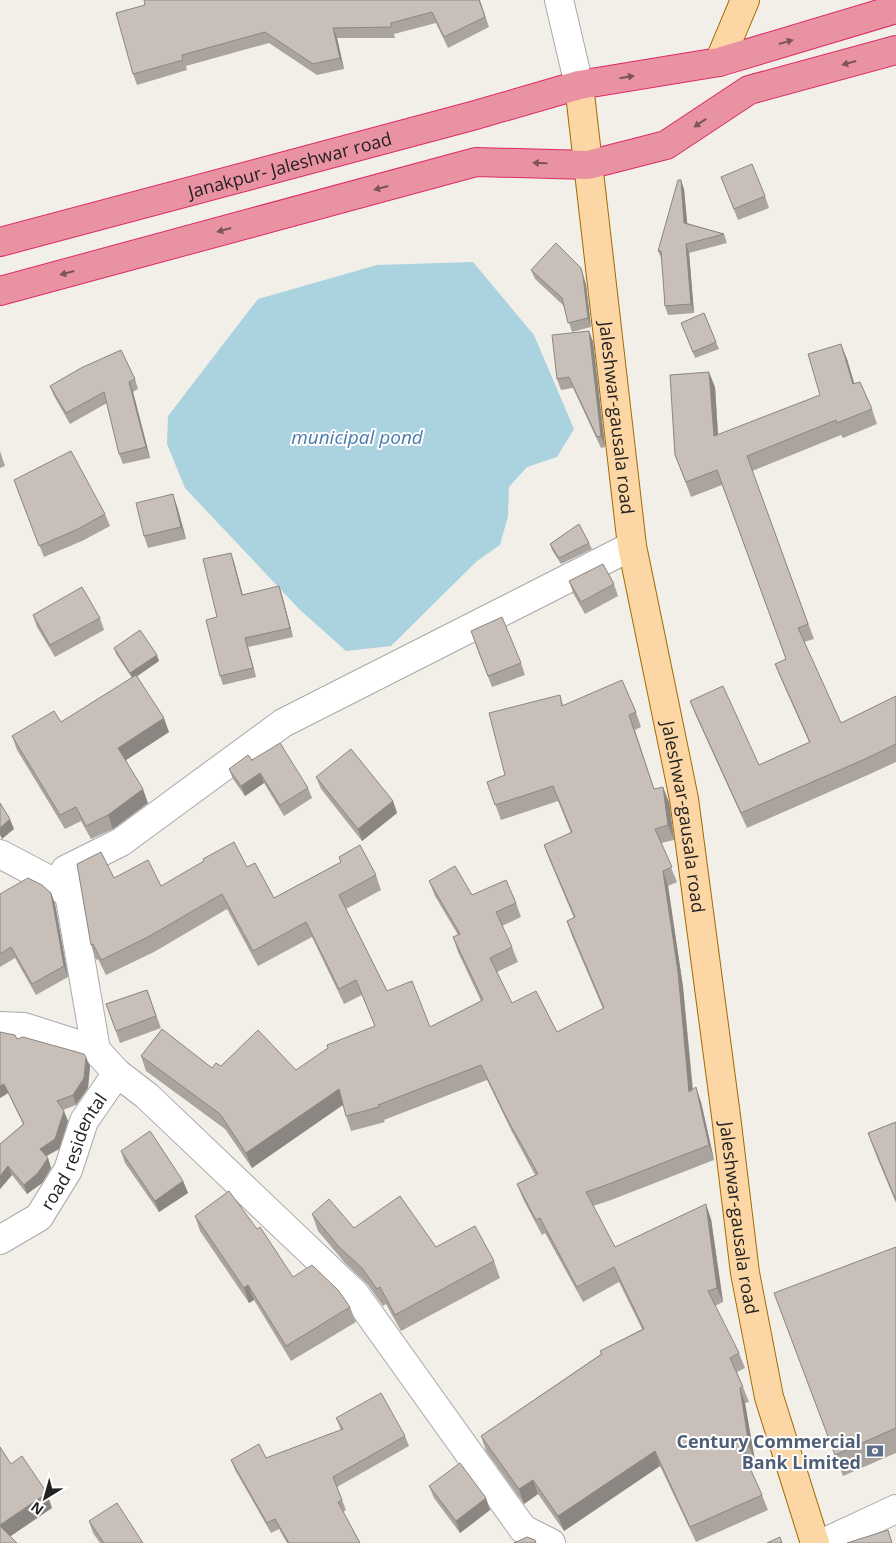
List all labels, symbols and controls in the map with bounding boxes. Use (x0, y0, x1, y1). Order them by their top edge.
one-way arrow (778, 37, 793, 45)
one-way arrow (841, 59, 856, 67)
one-way arrow (620, 72, 636, 80)
one-way arrow (693, 118, 707, 127)
street label: Janakpur- Jaleshwar road (184, 126, 394, 204)
one-way arrow (531, 159, 547, 167)
one-way arrow (373, 184, 388, 192)
one-way arrow (216, 226, 231, 234)
one-way arrow (60, 269, 75, 277)
street label: Jaleshwar-gausala road (594, 318, 640, 516)
water label: municipal pond (291, 424, 424, 450)
street label: Jaleshwar-gausala road (656, 717, 711, 914)
street label: road residental (35, 1088, 112, 1214)
street label: Jaleshwar-gausala road (715, 1118, 765, 1316)
place label: Century Commercial Bank Limited (676, 1429, 861, 1474)
bank icon: Century Commercial Bank Limited (865, 1441, 885, 1461)
north arrow (20, 1473, 70, 1523)
text: N (27, 1498, 47, 1520)

